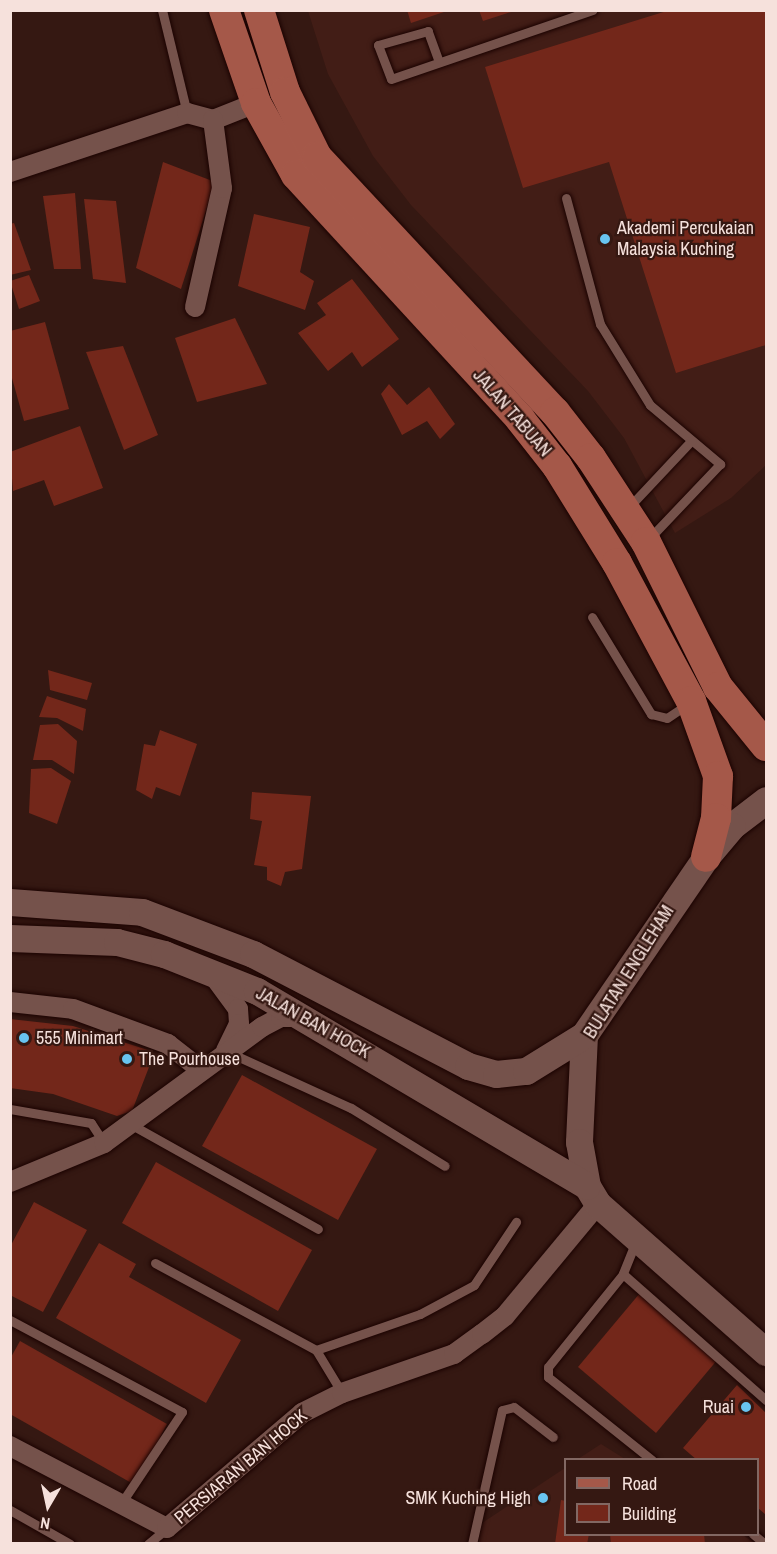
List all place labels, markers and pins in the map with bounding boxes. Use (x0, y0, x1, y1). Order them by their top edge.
place label: Akademi Percukaian Malaysia Kuching (617, 218, 754, 260)
marker: Akademi Percukaian Malaysia Kuching (598, 232, 612, 246)
place label: 555 Minimart (36, 1027, 123, 1049)
marker: 555 Minimart (17, 1031, 31, 1045)
place label: The Pourhouse (139, 1048, 240, 1070)
marker: The Pourhouse (120, 1052, 134, 1066)
place label: Ruai (703, 1396, 734, 1418)
marker: Ruai (739, 1400, 753, 1414)
place label: SMK Kuching High (405, 1487, 531, 1509)
marker: SMK Kuching High (536, 1491, 550, 1505)

